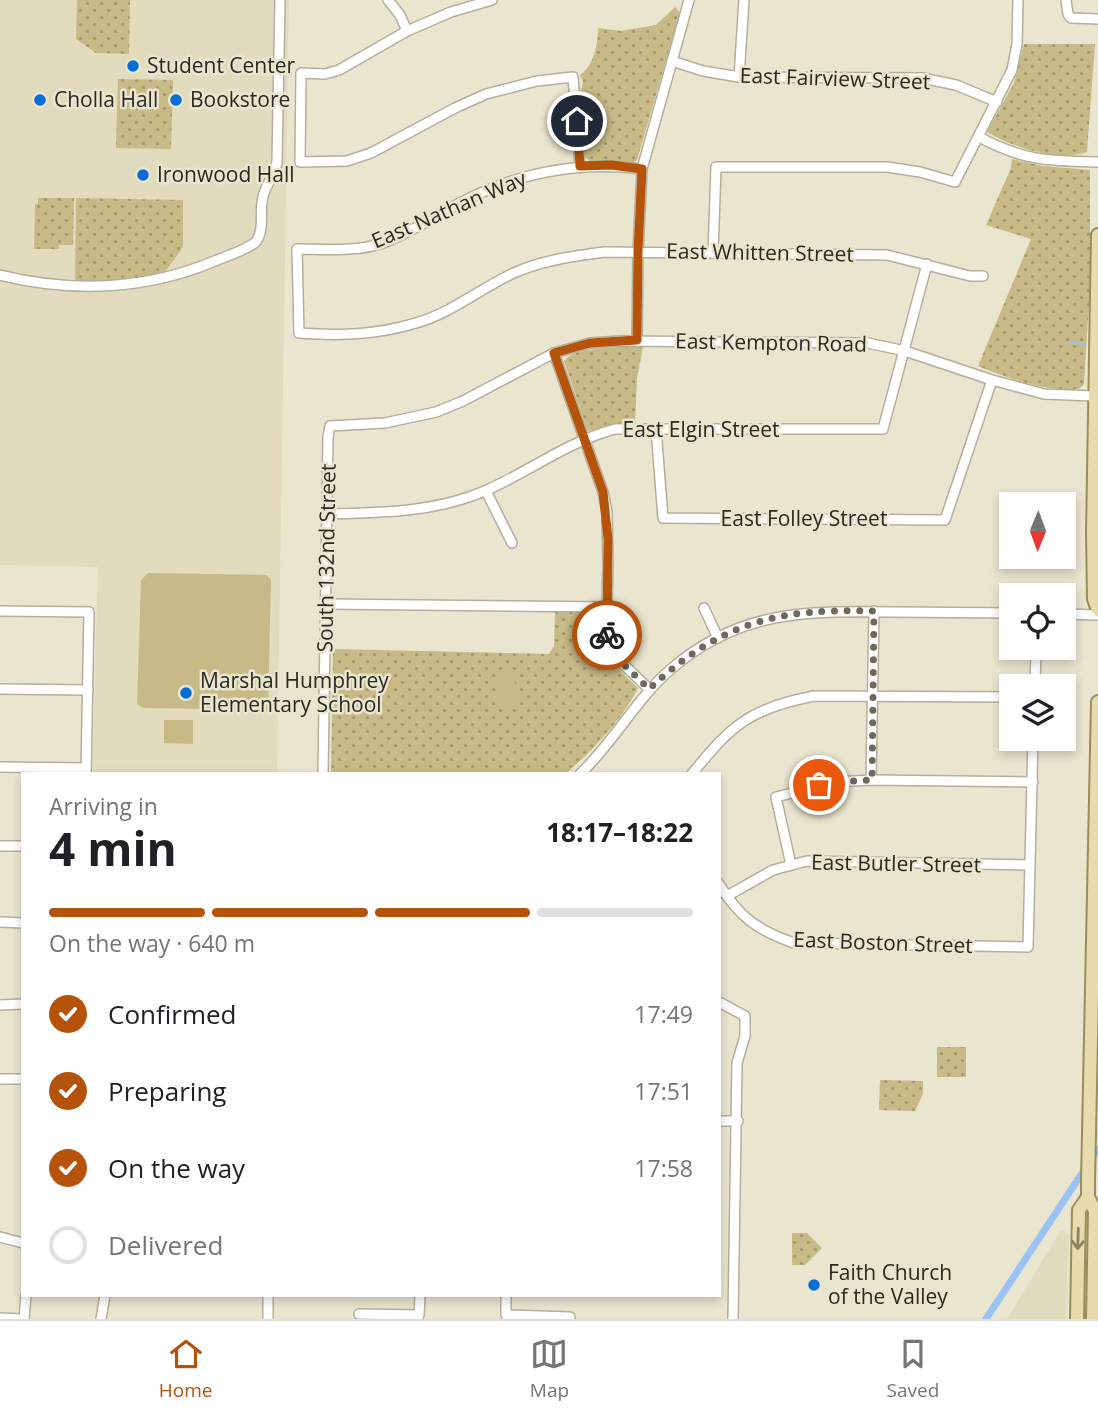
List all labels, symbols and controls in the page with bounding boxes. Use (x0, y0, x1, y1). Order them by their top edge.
place label: Student Center (147, 51, 296, 79)
marker: Student Center (125, 58, 141, 74)
street label: East Fairview Street (739, 61, 931, 95)
place label: Cholla Hall (54, 85, 158, 113)
place label: Bookstore (190, 85, 290, 113)
pin (547, 91, 607, 151)
marker: Cholla Hall (32, 92, 48, 108)
marker: Bookstore (168, 92, 184, 108)
icon: home (558, 102, 596, 140)
place label: Ironwood Hall (157, 160, 295, 188)
street label: East Nathan Way (367, 164, 531, 254)
marker: Ironwood Hall (135, 167, 151, 183)
street label: East Whitten Street (666, 236, 854, 268)
street label: East Kempton Road (675, 326, 867, 358)
street label: East Elgin Street (623, 415, 779, 443)
street label: South 132nd Street (310, 463, 342, 653)
north arrow (999, 492, 1076, 569)
map controls (999, 492, 1076, 751)
street label: East Folley Street (721, 504, 887, 532)
button: locate (999, 583, 1076, 660)
courier (572, 600, 642, 670)
icon: bike (588, 616, 626, 654)
place label: Marshal Humphrey Elementary School (200, 666, 389, 718)
button: layers (999, 674, 1076, 751)
marker: Marshal Humphrey Elementary School (178, 685, 194, 701)
pin (789, 755, 849, 815)
icon: bag (800, 766, 838, 804)
text: Arriving in (49, 790, 158, 822)
text: 18:17–18:22 (546, 814, 693, 850)
text: 4 min (49, 817, 177, 879)
street label: East Butler Street (811, 848, 981, 878)
street label: East Boston Street (793, 925, 973, 959)
text: On the way · 640 m (49, 927, 255, 959)
icon: check (49, 995, 87, 1033)
text: Confirmed (108, 996, 236, 1032)
text: 17:49 (634, 998, 693, 1030)
icon: check (49, 1072, 87, 1110)
text: Preparing (108, 1073, 226, 1109)
text: 17:51 (634, 1075, 693, 1107)
icon: check (49, 1149, 87, 1187)
text: On the way (108, 1150, 245, 1186)
text: 17:58 (634, 1152, 693, 1184)
text: Delivered (108, 1227, 223, 1263)
one-way arrow (1072, 1227, 1085, 1250)
place label: Faith Church of the Valley (828, 1258, 952, 1310)
marker: Faith Church of the Valley (806, 1277, 822, 1293)
tab: Home (159, 1335, 212, 1403)
tab: Map (530, 1335, 569, 1403)
tab: Saved (887, 1335, 939, 1403)

